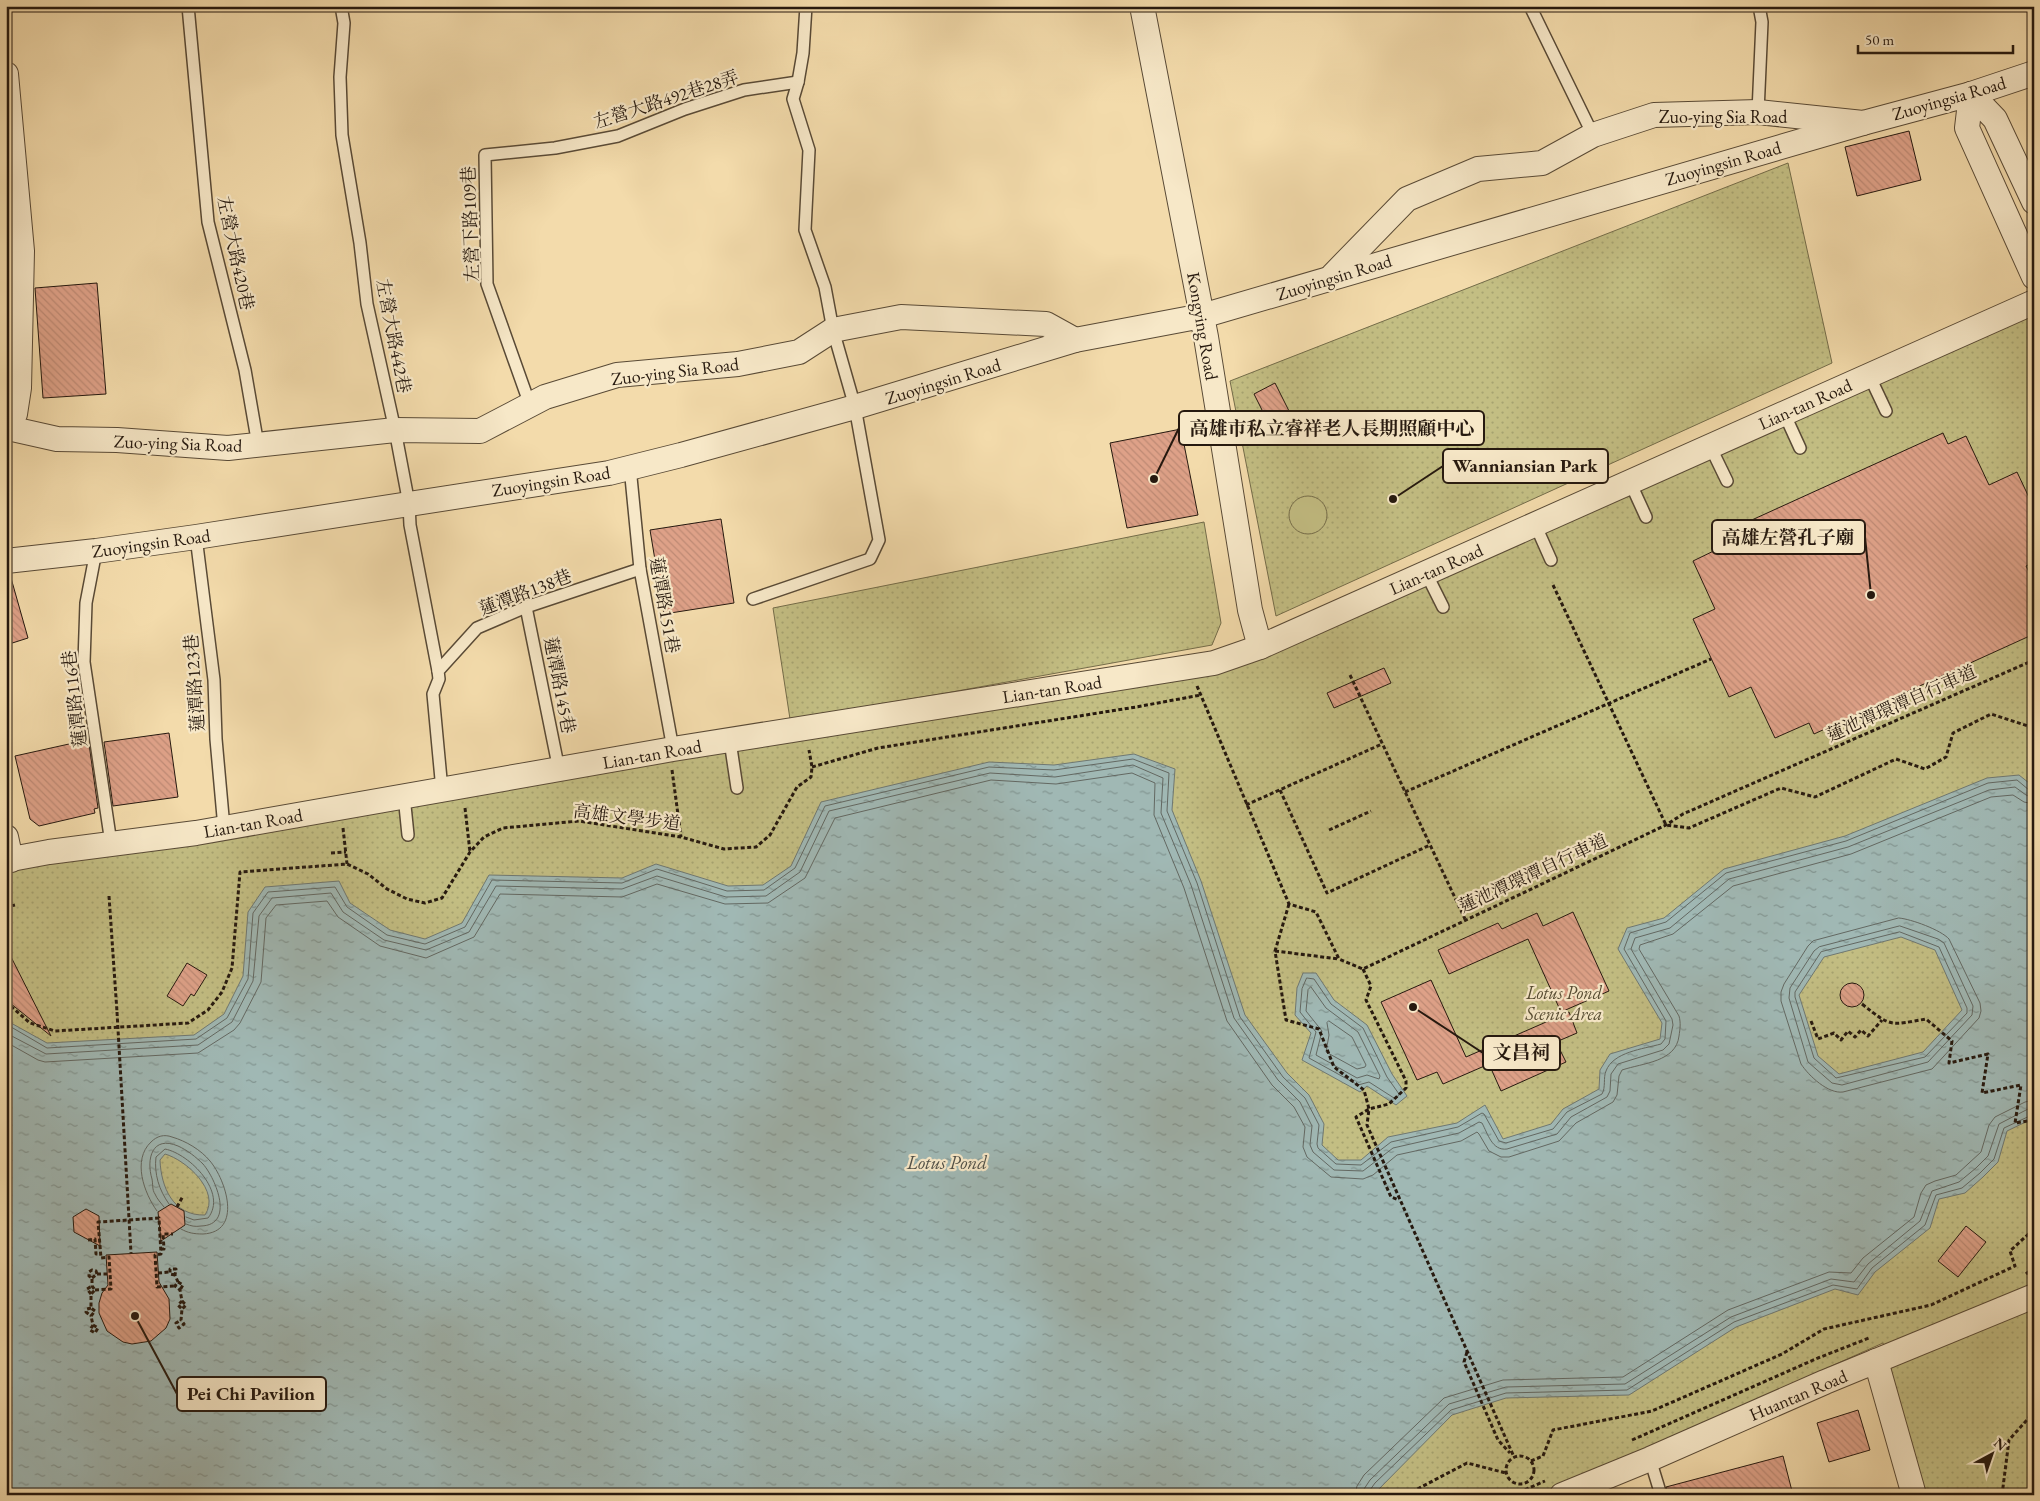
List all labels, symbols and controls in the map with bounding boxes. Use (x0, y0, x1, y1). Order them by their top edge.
scale bar (1858, 22, 2012, 54)
text: 50 m (1865, 30, 1894, 49)
street label: 左營大路492巷28弄 (591, 65, 741, 133)
street label: Zuoyingsia Road (1890, 71, 2009, 125)
street label: Zuo-ying Sia Road (1659, 105, 1788, 128)
street label: Zuoyingsin Road (1662, 135, 1784, 191)
street label: 左營下路109巷 (456, 166, 484, 282)
street label: 左營大路420巷 (213, 194, 259, 312)
street label: Zuoyingsin Road (1274, 248, 1395, 305)
street label: Kongying Road (1182, 270, 1224, 383)
street label: 左營大路442巷 (372, 277, 416, 395)
street label: Zuo-ying Sia Road (610, 352, 741, 390)
street label: Zuoyingsin Road (883, 352, 1004, 409)
street label: Lian-tan Road (1755, 373, 1856, 435)
callout: 高雄市私立睿祥老人長期照顧中心 (1179, 411, 1484, 445)
text: 高雄市私立睿祥老人長期照顧中心 (1189, 416, 1475, 441)
street label: Zuo-ying Sia Road (113, 429, 244, 457)
callout: Wanniansian Park (1443, 449, 1608, 483)
text: Wanniansian Park (1452, 453, 1598, 478)
street label: Zuoyingsin Road (490, 460, 613, 502)
callout: 高雄左營孔子廟 (1712, 520, 1865, 554)
street label: Zuoyingsin Road (90, 523, 213, 563)
text: 高雄左營孔子廟 (1721, 525, 1855, 550)
street label: Lian-tan Road (1386, 538, 1487, 600)
street label: 蓮潭路151巷 (645, 555, 685, 655)
street label: 蓮潭路138巷 (475, 564, 575, 620)
street label: 蓮潭路123巷 (179, 633, 209, 733)
street label: 蓮潭路145巷 (539, 635, 581, 735)
street label: 蓮潭路116巷 (57, 649, 91, 749)
street label: 蓮池潭環潭自行車道 (1822, 660, 1980, 746)
street label: Lian-tan Road (1001, 670, 1104, 708)
street label: Lian-tan Road (601, 734, 704, 774)
street label: 高雄文學步道 (572, 799, 682, 835)
street label: Lian-tan Road (202, 803, 305, 843)
street label: 蓮池潭環潭自行車道 (1455, 828, 1611, 918)
park label: Lotus Pond Scenic Area (1525, 981, 1603, 1025)
callout: 文昌祠 (1483, 1036, 1560, 1070)
text: 文昌祠 (1492, 1040, 1550, 1065)
water label: Lotus Pond (906, 1150, 987, 1175)
street label: Huantan Road (1745, 1364, 1851, 1426)
callout: Pei Chi Pavilion (177, 1377, 326, 1411)
text: Pei Chi Pavilion (187, 1381, 315, 1406)
north arrow (1968, 1428, 2018, 1478)
text: N (1990, 1434, 2011, 1455)

